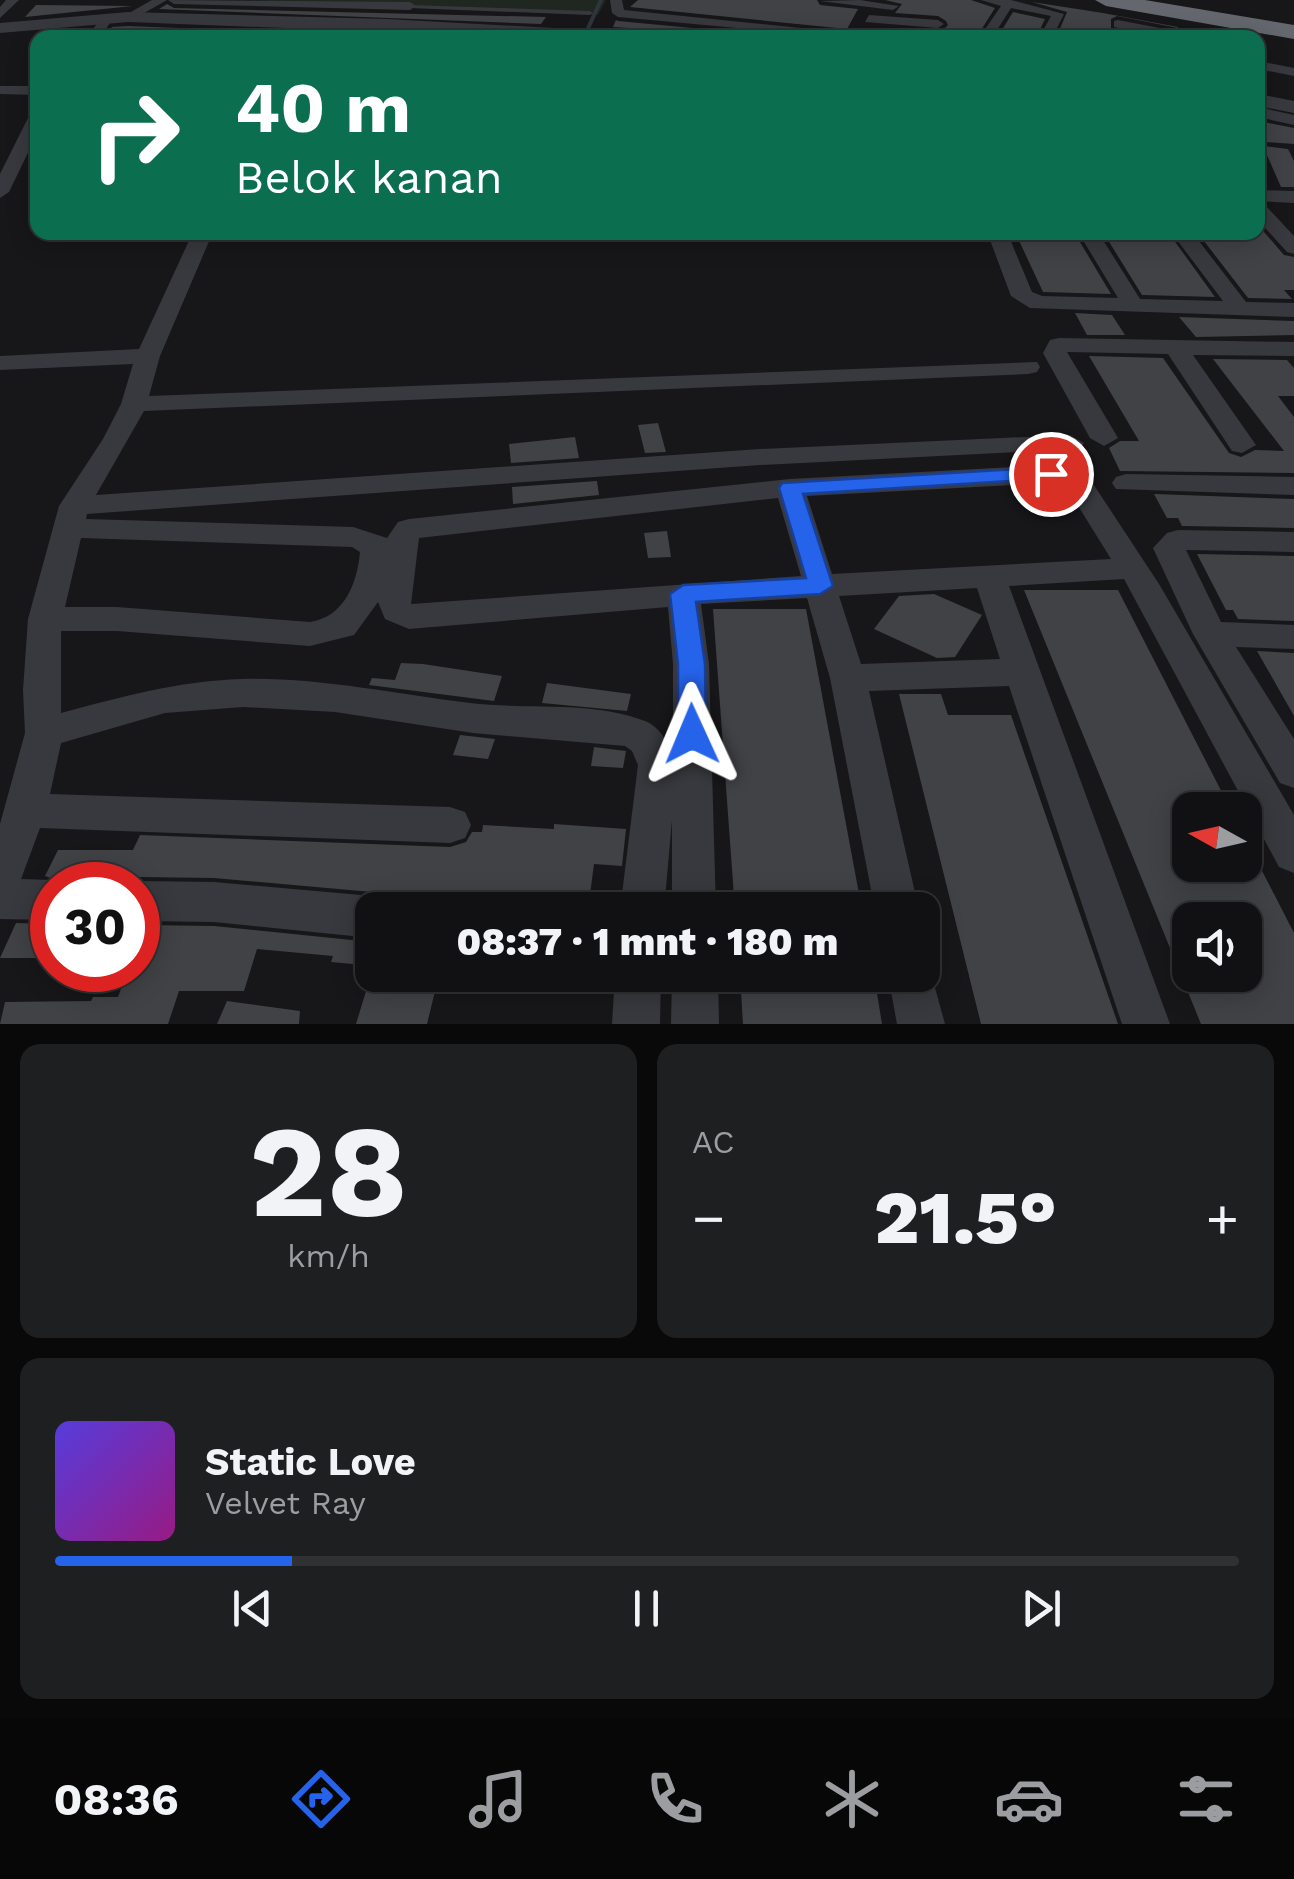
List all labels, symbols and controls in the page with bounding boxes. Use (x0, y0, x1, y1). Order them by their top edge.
text: 40 m (235, 67, 411, 149)
icon: right (70, 70, 200, 200)
text: Belok kanan (235, 151, 503, 204)
pin (1009, 432, 1094, 517)
icon: arrive (1024, 447, 1079, 502)
position arrow (640, 682, 744, 786)
north arrow (1172, 792, 1262, 882)
map controls (1172, 792, 1262, 992)
speed limit sign: 30 (30, 862, 160, 992)
button: sound (1172, 902, 1262, 992)
text: 08:37 · 1 mnt · 180 m (457, 920, 838, 964)
text: 28 (249, 1095, 408, 1248)
text: AC (692, 1123, 734, 1161)
text: 21.5° (874, 1173, 1057, 1261)
text: − (692, 1186, 725, 1250)
text: + (1206, 1186, 1239, 1250)
text: km/h (287, 1237, 370, 1275)
text: Static Love (205, 1440, 416, 1484)
text: Velvet Ray (205, 1484, 366, 1522)
icon: previous (225, 1581, 280, 1636)
icon: pause (619, 1581, 674, 1636)
icon: next (1014, 1581, 1069, 1636)
icon: directions (286, 1764, 356, 1834)
icon: music (463, 1764, 533, 1834)
icon: phone (640, 1764, 710, 1834)
icon: climate (817, 1764, 887, 1834)
icon: car (994, 1764, 1064, 1834)
icon: filters (1171, 1764, 1241, 1834)
text: 08:36 (53, 1773, 179, 1826)

